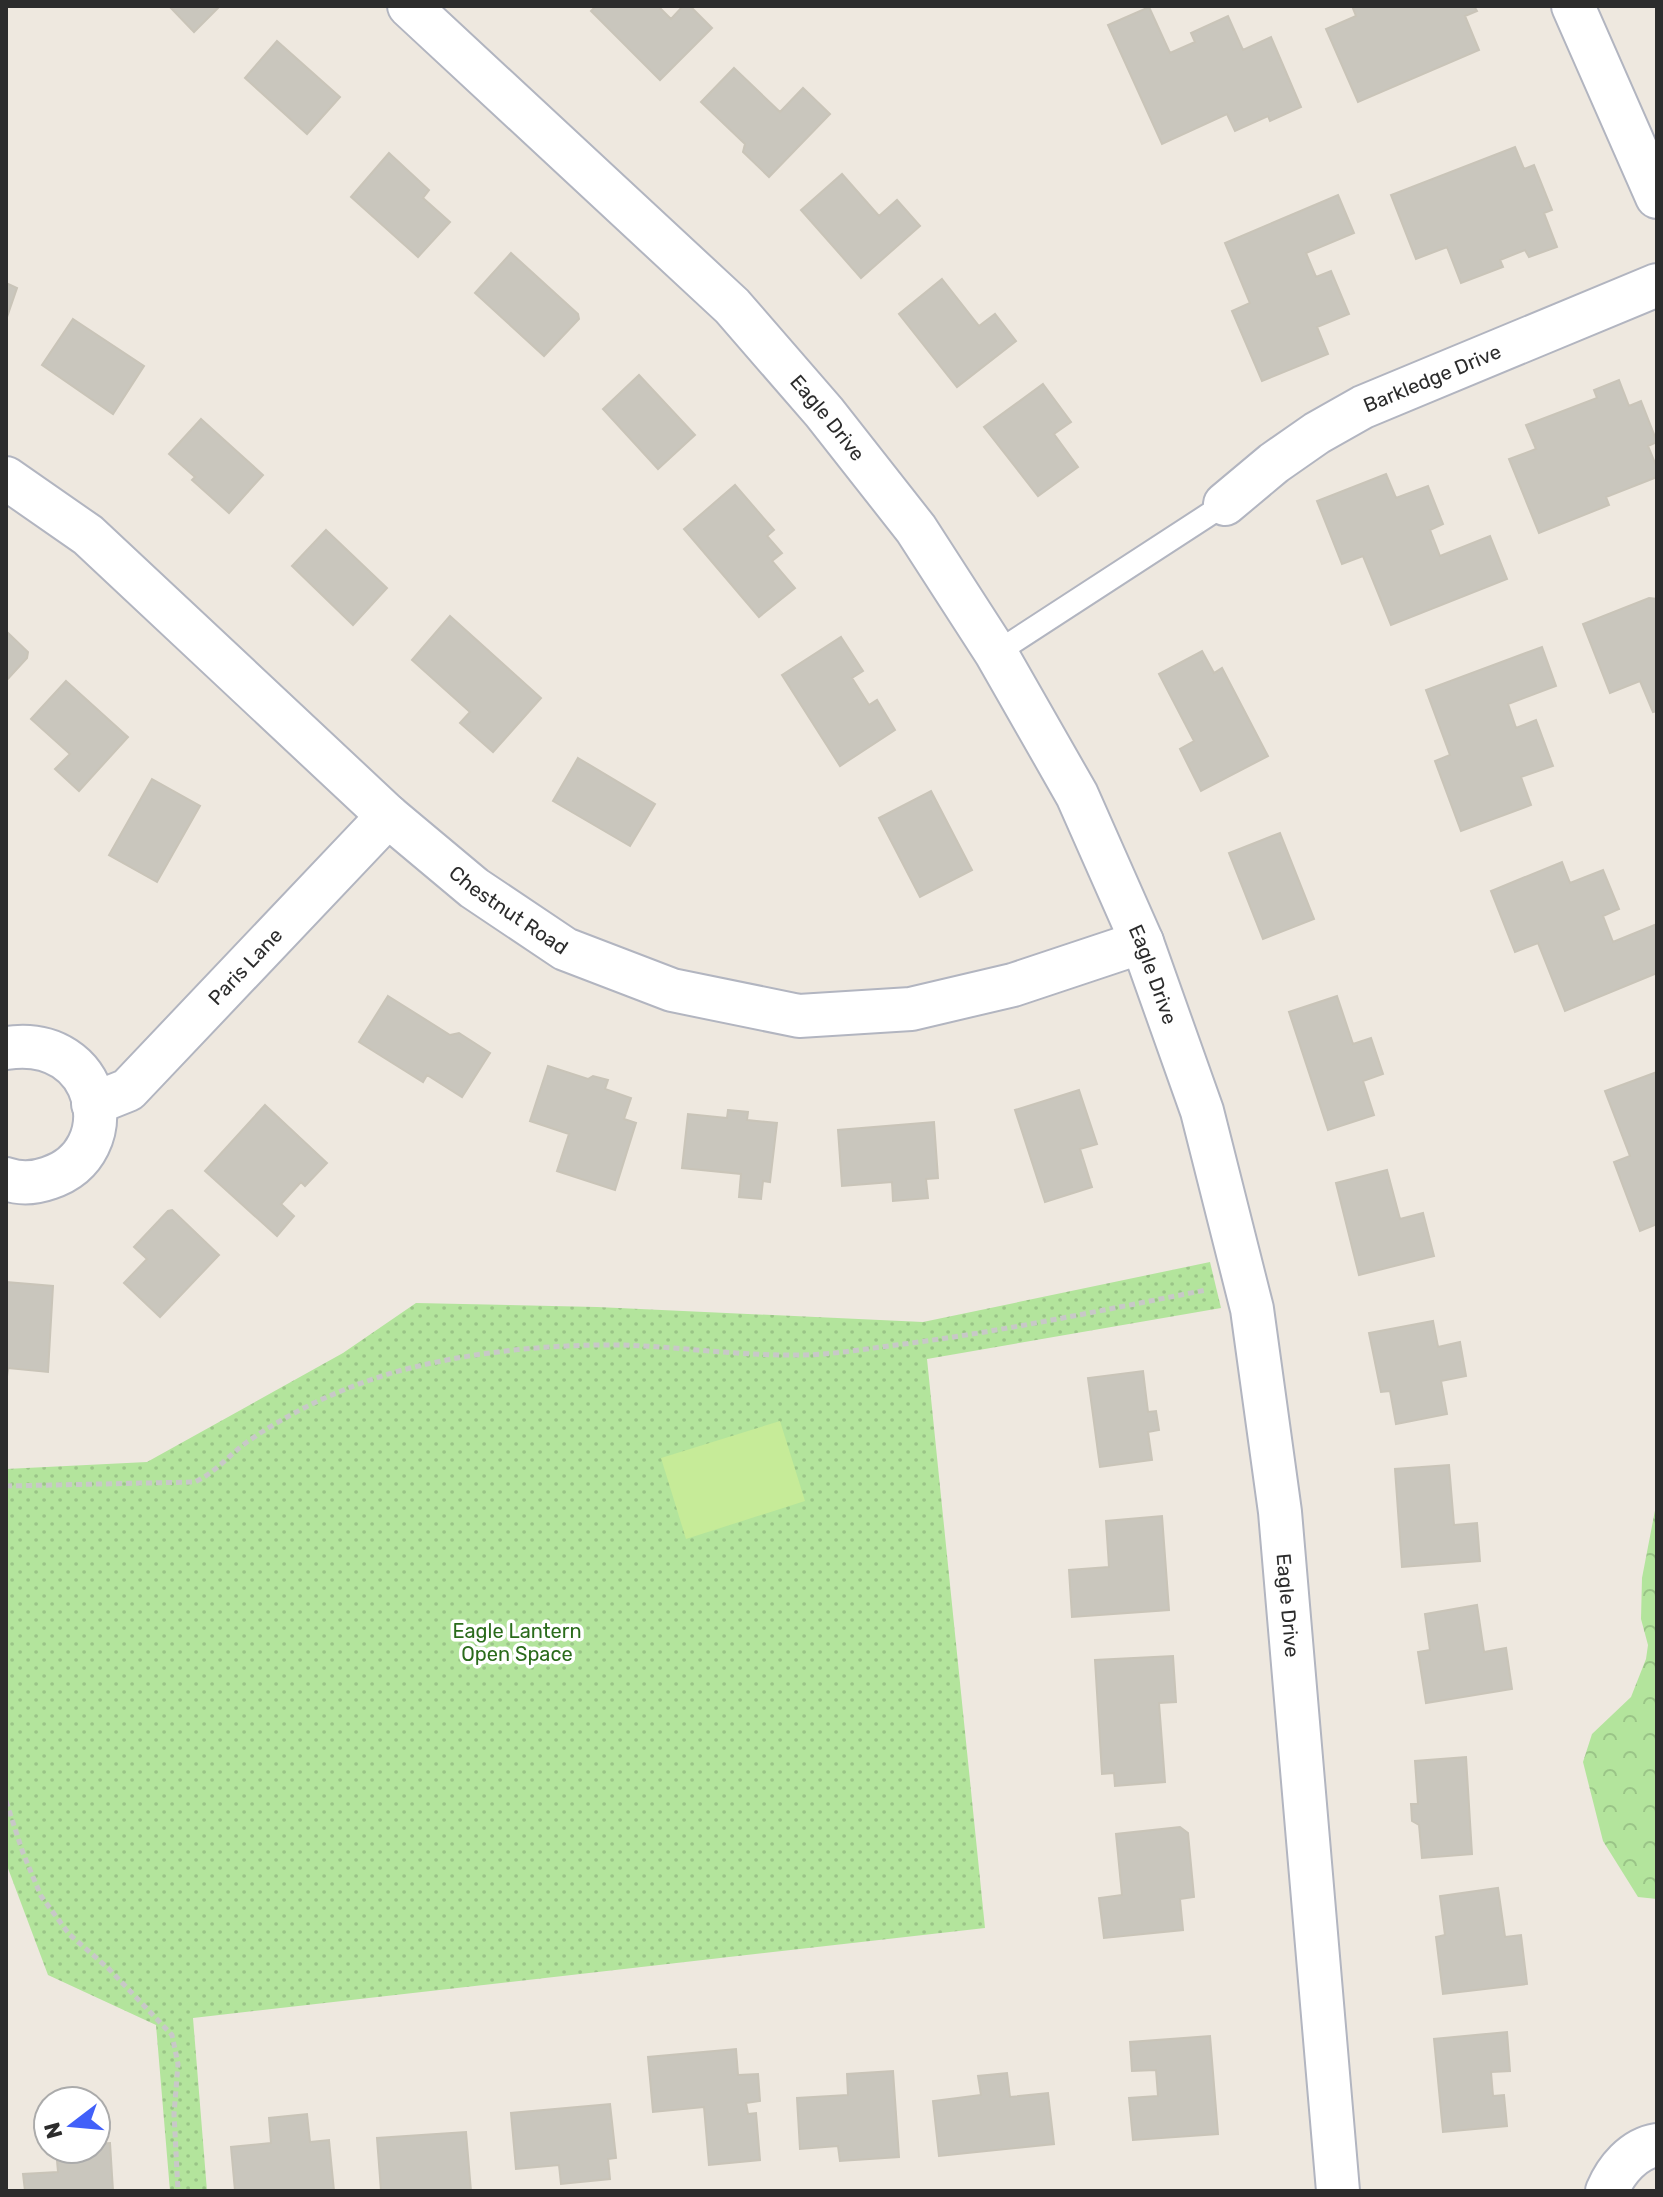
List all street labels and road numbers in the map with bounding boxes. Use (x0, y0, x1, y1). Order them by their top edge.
street label: Barkledge Drive (1360, 339, 1504, 417)
street label: Eagle Drive (785, 370, 870, 466)
street label: Chestnut Road (444, 860, 572, 959)
street label: Eagle Drive (1124, 921, 1182, 1027)
street label: Paris Lane (203, 923, 287, 1010)
street label: Eagle Drive (1272, 1552, 1304, 1658)

